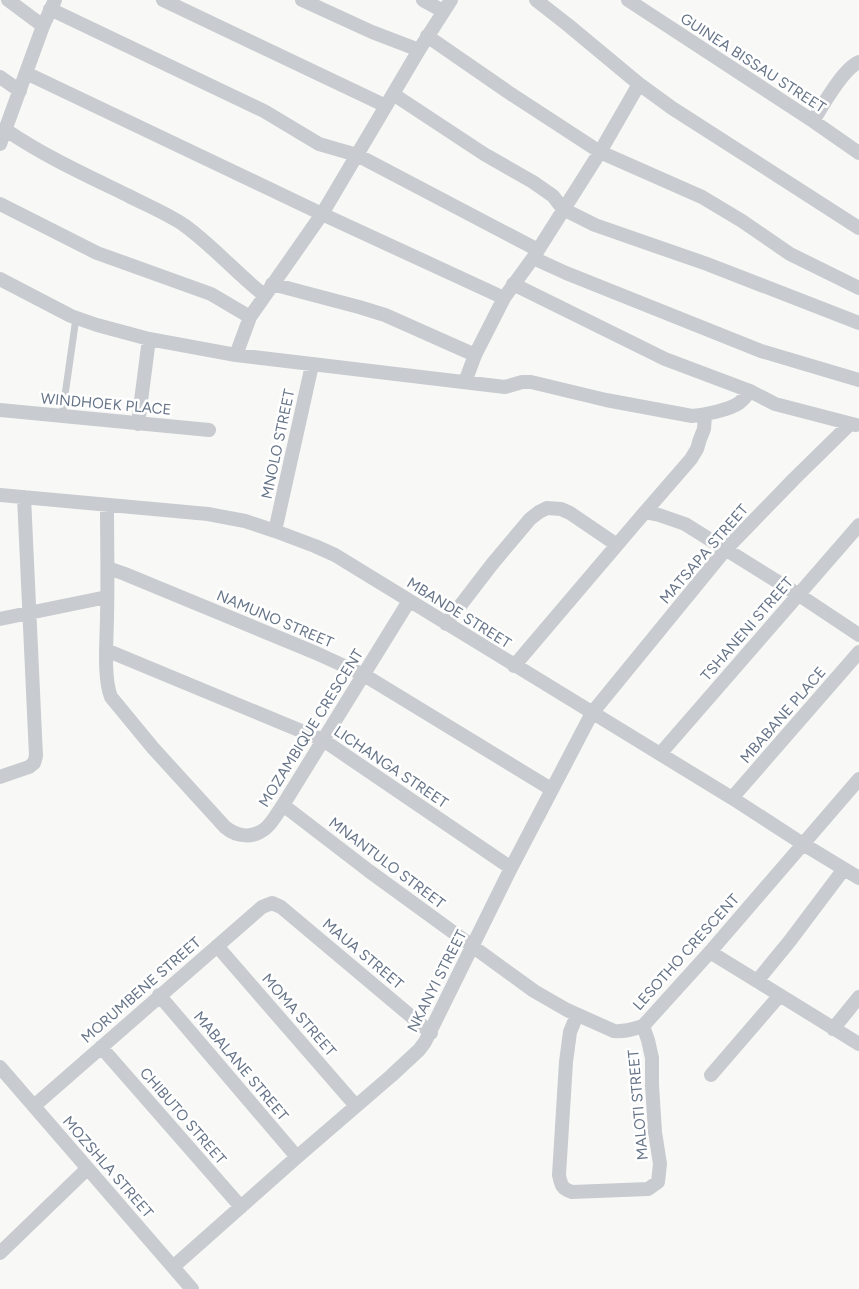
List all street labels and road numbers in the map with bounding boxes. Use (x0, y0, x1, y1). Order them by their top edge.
street label: GUINEA BISSAU STREET (677, 9, 830, 117)
street label: MNOLO STREET (258, 387, 299, 501)
street label: WINDHOEK PLACE (40, 389, 172, 419)
street label: MATSAPA STREET (656, 500, 753, 607)
street label: TSHANENI STREET (697, 573, 797, 685)
street label: MBANDE STREET (404, 574, 515, 653)
street label: NAMUNO STREET (214, 586, 337, 652)
street label: MOZAMBIQUE CRESCENT (255, 645, 367, 810)
street label: MBABANE PLACE (736, 663, 830, 767)
street label: LICHANGA STREET (331, 722, 452, 812)
street label: MNANTULO STREET (325, 813, 449, 913)
street label: LESOTHO CRESCENT (629, 890, 743, 1014)
street label: MAUA STREET (319, 915, 408, 994)
street label: NKANYI STREET (403, 926, 471, 1035)
street label: MORUMBENE STREET (78, 933, 205, 1047)
street label: MOMA STREET (258, 970, 340, 1061)
street label: MABALANE STREET (190, 1008, 292, 1125)
street label: MALOTI STREET (624, 1048, 652, 1161)
street label: CHIBUTO STREET (136, 1064, 230, 1169)
street label: MOZSHLA STREET (59, 1112, 158, 1222)

